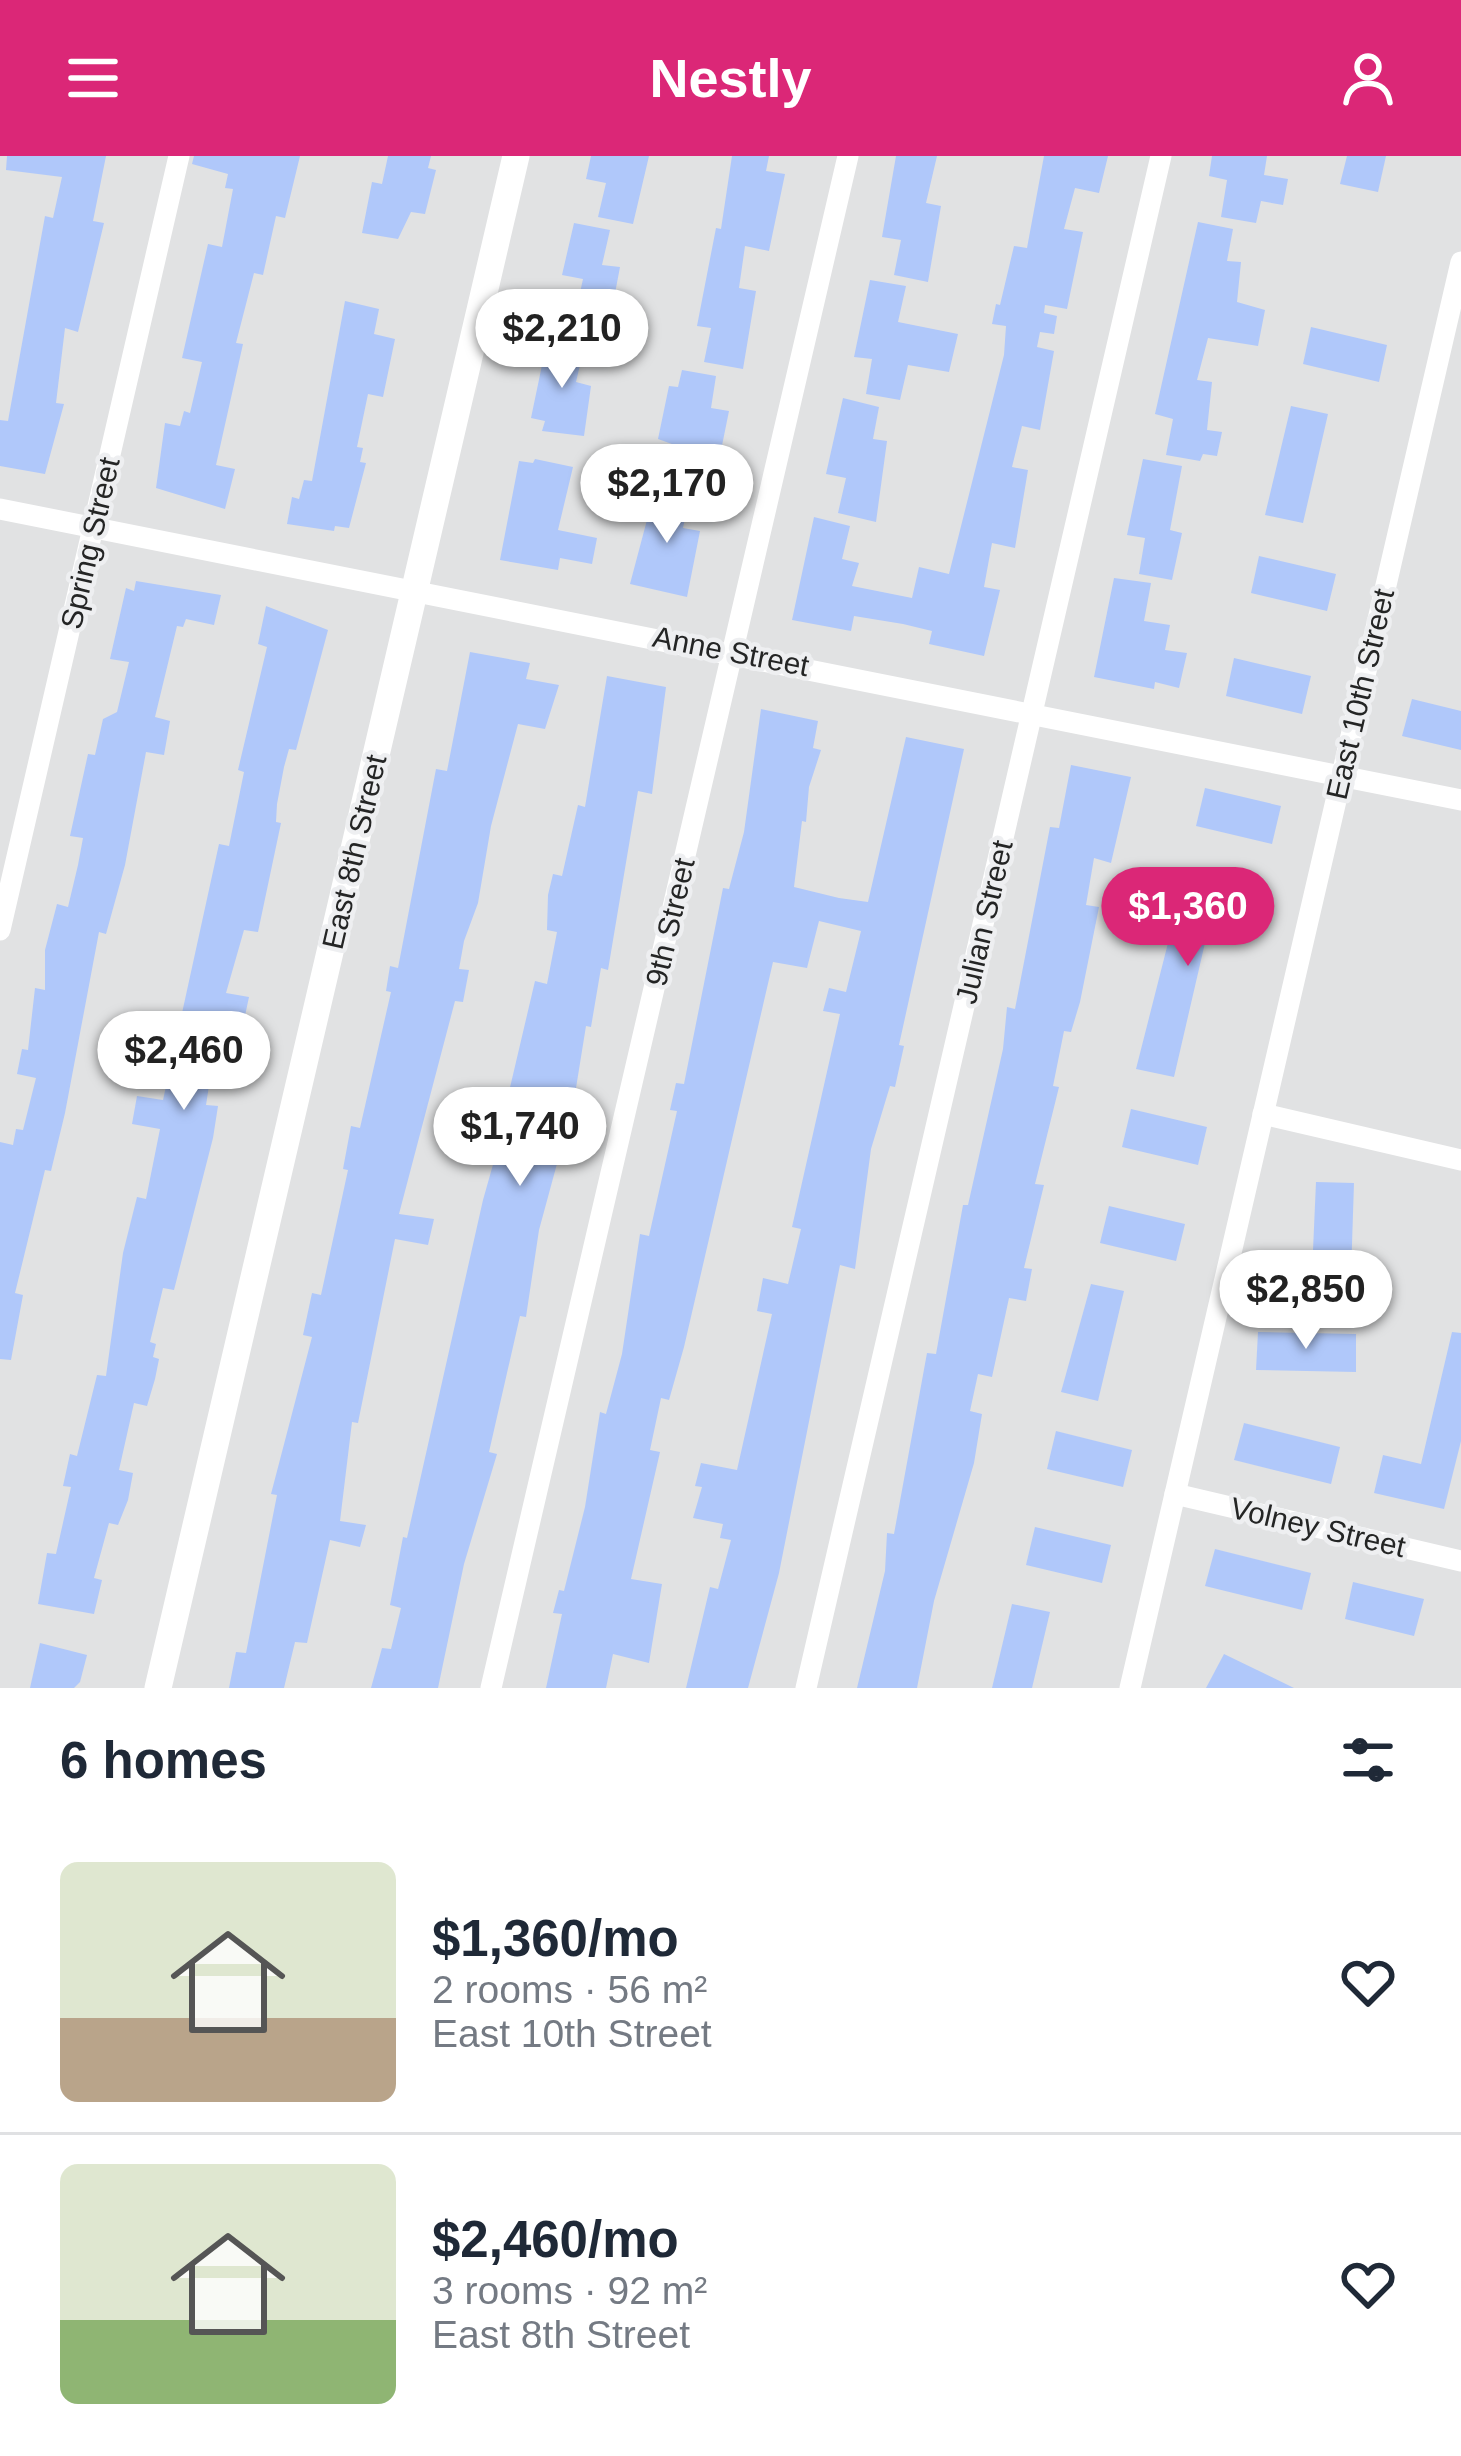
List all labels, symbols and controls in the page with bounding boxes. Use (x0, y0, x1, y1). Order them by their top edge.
icon: menu (60, 45, 126, 111)
icon: person (1335, 45, 1401, 111)
text: Nestly (649, 48, 812, 108)
pin: $2,210 (464, 289, 660, 391)
text: $2,210 (502, 306, 622, 349)
pin: $2,170 (569, 444, 765, 546)
street label: Spring Street (54, 453, 126, 632)
text: $2,170 (607, 461, 727, 504)
street label: East 10th Street (1320, 585, 1400, 803)
street label: Anne Street (650, 620, 813, 682)
street label: East 8th Street (316, 751, 393, 952)
street label: Julian Street (949, 836, 1019, 1007)
street label: 9th Street (639, 854, 701, 989)
pin: $1,360 (1090, 867, 1286, 969)
text: $1,360 (1128, 884, 1248, 927)
pin: $2,460 (86, 1011, 282, 1113)
text: $2,460 (124, 1028, 244, 1071)
pin: $1,740 (422, 1087, 618, 1189)
text: $1,740 (460, 1104, 580, 1147)
pin: $2,850 (1208, 1250, 1404, 1352)
text: $2,850 (1246, 1267, 1366, 1310)
street label: Volney Street (1227, 1491, 1409, 1563)
icon: filters (1335, 1727, 1401, 1793)
text: 6 homes (60, 1732, 267, 1789)
icon: home (156, 1910, 300, 2054)
text: $1,360/mo (432, 1910, 679, 1967)
icon: heart (1335, 1949, 1401, 2015)
text: 2 rooms · 56 m² (432, 1968, 707, 2011)
text: East 10th Street (432, 2012, 712, 2055)
text: $2,460/mo (432, 2211, 679, 2268)
icon: home (156, 2212, 300, 2356)
icon: heart (1335, 2251, 1401, 2317)
text: 3 rooms · 92 m² (432, 2269, 707, 2312)
text: East 8th Street (432, 2313, 690, 2356)

